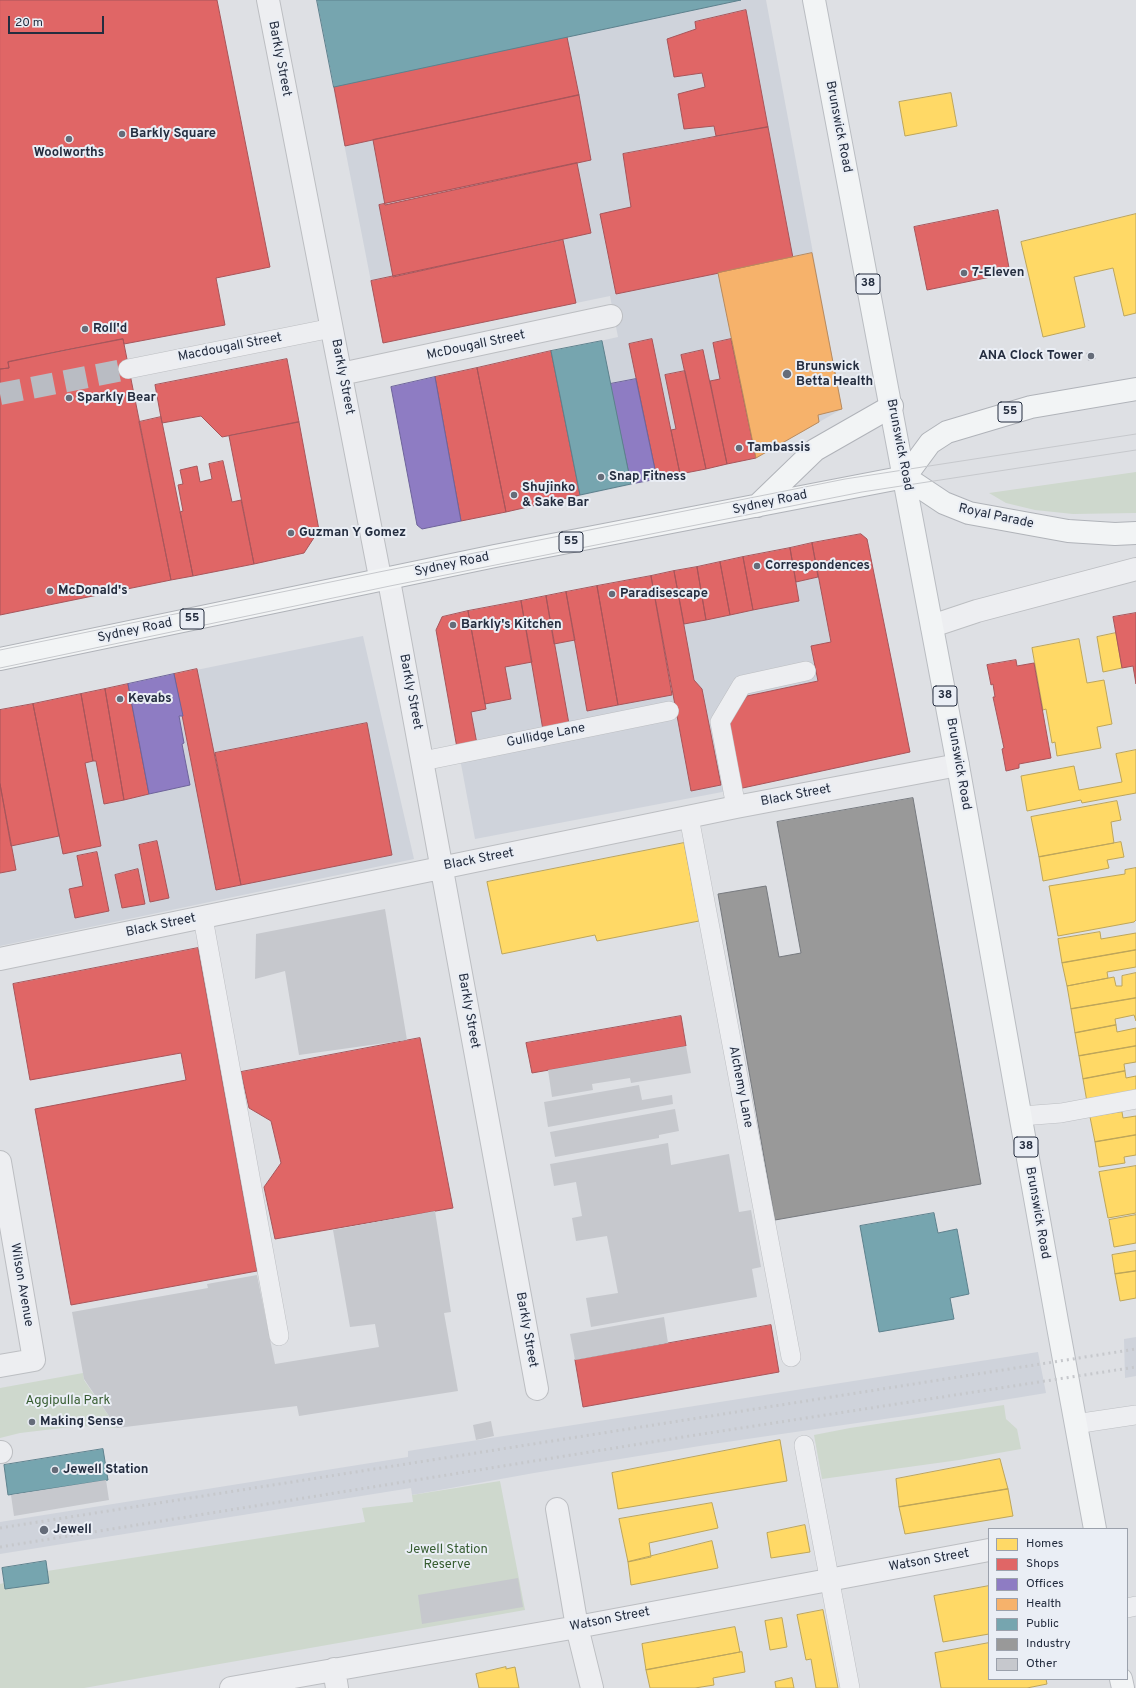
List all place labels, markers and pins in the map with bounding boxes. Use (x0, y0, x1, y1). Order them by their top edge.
place label: Barkly Square (130, 126, 216, 142)
marker: Barkly Square (117, 129, 127, 139)
marker: Woolworths (64, 134, 74, 144)
place label: Woolworths (34, 145, 104, 161)
place label: 7-Eleven (972, 265, 1025, 281)
marker: 7-Eleven (959, 268, 969, 278)
place label: Roll'd (93, 321, 127, 337)
marker: Roll'd (80, 324, 90, 334)
place label: ANA Clock Tower (979, 348, 1083, 364)
marker: ANA Clock Tower (1086, 351, 1096, 361)
place label: Brunswick Betta Health (796, 359, 873, 390)
marker: Brunswick Betta Health (781, 368, 793, 380)
place label: Sparkly Bear (77, 390, 156, 406)
marker: Sparkly Bear (64, 393, 74, 403)
place label: Tambassis (747, 440, 810, 456)
marker: Tambassis (734, 443, 744, 453)
place label: Snap Fitness (609, 469, 686, 485)
marker: Snap Fitness (596, 472, 606, 482)
place label: Shujinko & Sake Bar (522, 480, 589, 511)
marker: Shujinko & Sake Bar (509, 490, 519, 500)
place label: Guzman Y Gomez (299, 525, 406, 541)
marker: Guzman Y Gomez (286, 528, 296, 538)
place label: Correspondences (765, 558, 870, 574)
marker: Correspondences (752, 561, 762, 571)
place label: McDonald's (58, 583, 128, 599)
marker: McDonald's (45, 586, 55, 596)
place label: Paradisescape (620, 586, 708, 602)
marker: Paradisescape (607, 589, 617, 599)
place label: Barkly's Kitchen (461, 617, 562, 633)
marker: Barkly's Kitchen (448, 620, 458, 630)
place label: Kevabs (128, 691, 172, 707)
marker: Kevabs (115, 694, 125, 704)
place label: Making Sense (40, 1414, 123, 1430)
marker: Making Sense (27, 1417, 37, 1427)
place label: Jewell Station (63, 1462, 149, 1478)
marker: Jewell Station (50, 1465, 60, 1475)
place label: Jewell (53, 1522, 92, 1538)
marker: Jewell (38, 1524, 50, 1536)

